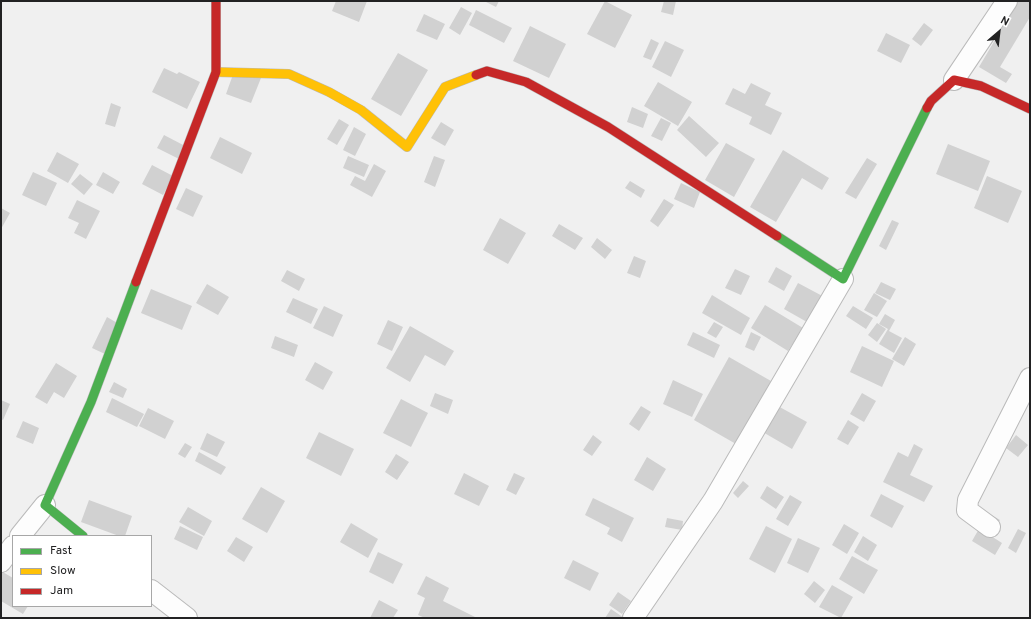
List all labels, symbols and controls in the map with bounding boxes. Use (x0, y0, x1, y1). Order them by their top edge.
north arrow (979, 12, 1019, 52)
text: N (998, 13, 1011, 29)
legend (12, 535, 152, 607)
text: Fast (50, 543, 72, 559)
text: Slow (50, 563, 76, 579)
text: Jam (50, 583, 73, 599)

